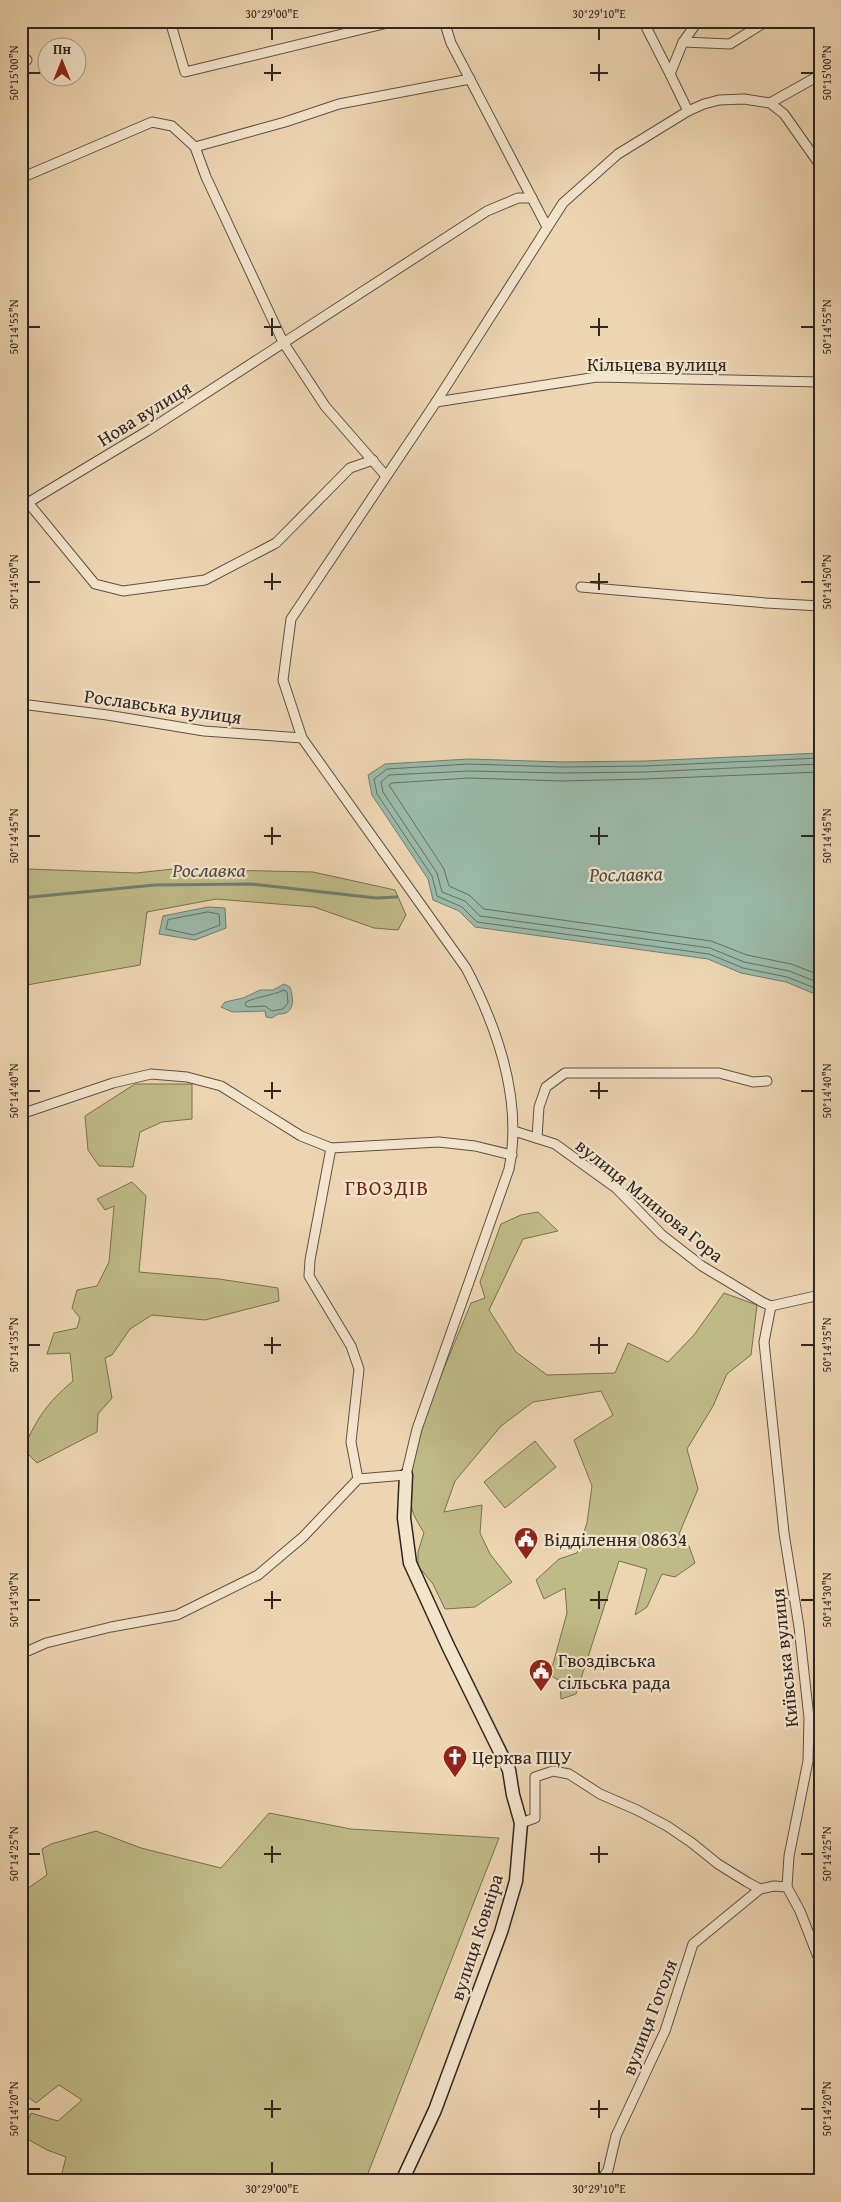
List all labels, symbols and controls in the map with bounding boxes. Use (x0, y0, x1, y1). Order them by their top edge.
text: 30°29'00"E (245, 5, 299, 22)
text: 30°29'10"E (572, 5, 626, 22)
north arrow (38, 38, 88, 88)
text: Пн (53, 39, 71, 59)
text: 50°15'00"N (5, 45, 22, 101)
text: 50°15'00"N (818, 45, 835, 101)
text: 50°14'55"N (5, 299, 22, 355)
text: 50°14'55"N (818, 299, 835, 355)
street label: Кільцева вулиця (587, 350, 727, 378)
street label: Нова вулиця (92, 373, 197, 453)
text: 50°14'50"N (5, 554, 22, 610)
text: 50°14'50"N (818, 554, 835, 610)
street label: Рославська вулиця (82, 681, 244, 731)
text: 50°14'45"N (5, 808, 22, 864)
text: 50°14'45"N (818, 808, 835, 864)
water label: Рославка (171, 855, 247, 884)
water label: Рославка (588, 858, 664, 889)
text: 50°14'40"N (5, 1063, 22, 1119)
text: 50°14'40"N (818, 1063, 835, 1119)
street label: вулиця Млинова Гора (570, 1131, 730, 1269)
district label: ГВОЗДІВ (345, 1172, 429, 1203)
text: 50°14'35"N (5, 1317, 22, 1373)
text: 50°14'35"N (818, 1317, 835, 1373)
place label: Відділення 08634 (544, 1525, 687, 1553)
public building icon: Відділення 08634 (513, 1526, 539, 1560)
text: 50°14'30"N (5, 1572, 22, 1628)
text: 50°14'30"N (818, 1572, 835, 1628)
street label: Київська вулиця (763, 1587, 805, 1729)
place label: Гвоздівська сільська рада (558, 1646, 670, 1696)
public building icon: Гвоздівська сільська рада (528, 1658, 554, 1692)
place label: Церква ПЦУ (472, 1743, 572, 1771)
church icon: Церква ПЦУ (442, 1744, 468, 1778)
text: 50°14'25"N (5, 1826, 22, 1882)
text: 50°14'25"N (818, 1826, 835, 1882)
street label: вулиця Ковніра (442, 1870, 510, 2004)
street label: вулиця Гоголя (614, 1955, 684, 2079)
text: 50°14'20"N (5, 2081, 22, 2137)
text: 50°14'20"N (818, 2081, 835, 2137)
text: 30°29'00"E (245, 2180, 299, 2197)
text: 30°29'10"E (572, 2180, 626, 2197)

